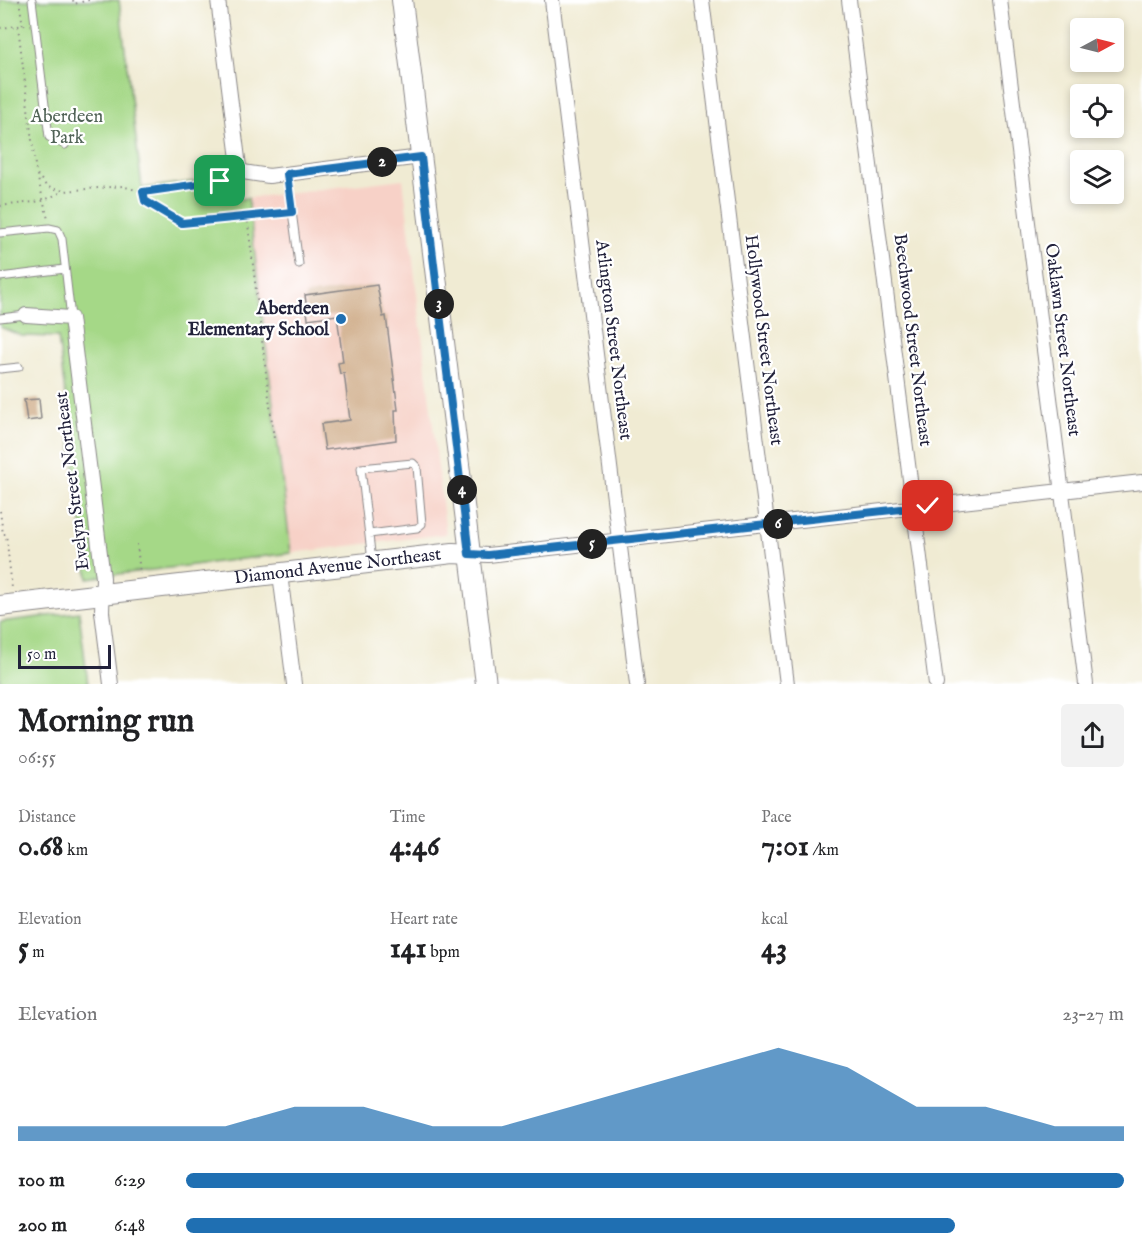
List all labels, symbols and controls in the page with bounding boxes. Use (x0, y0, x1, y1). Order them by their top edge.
north arrow (1070, 18, 1124, 72)
map controls (1070, 18, 1124, 204)
button: locate (1070, 84, 1124, 138)
park label: Aberdeen Park (30, 106, 104, 150)
pin: 2 (367, 147, 397, 177)
button: layers (1070, 150, 1124, 204)
text: 2 (378, 152, 386, 172)
pin (194, 155, 245, 206)
icon: arrive (203, 164, 236, 197)
street label: Beechwood Street Northeast (888, 232, 936, 448)
street label: Hollywood Street Northeast (739, 233, 787, 447)
street label: Arlington Street Northeast (589, 238, 637, 441)
street label: Oaklawn Street Northeast (1039, 242, 1085, 438)
pin: 3 (424, 289, 454, 319)
text: 3 (436, 294, 442, 314)
place label: Aberdeen Elementary School (188, 298, 330, 342)
marker: Aberdeen Elementary School (334, 312, 348, 326)
street label: Evelyn Street Northeast (51, 390, 95, 572)
pin: 4 (447, 475, 477, 505)
text: 4 (458, 480, 466, 500)
pin (902, 480, 953, 531)
icon: check (911, 489, 944, 522)
pin: 6 (763, 509, 793, 539)
text: 6 (775, 514, 781, 534)
pin: 5 (577, 529, 607, 559)
text: 5 (589, 534, 595, 554)
street label: Diamond Avenue Northeast (233, 543, 442, 590)
scale bar (18, 642, 111, 670)
text: 50 m (27, 645, 56, 665)
text: Morning run (18, 701, 194, 743)
button: share (1061, 704, 1124, 767)
text: 06:55 (18, 745, 56, 770)
text: Distance (18, 808, 76, 828)
text: Time (390, 808, 425, 828)
text: Pace (761, 808, 792, 828)
text: 0.68 (18, 828, 64, 866)
text: 4:46 (390, 828, 440, 866)
text: 7:01 (761, 828, 809, 866)
text: km (64, 841, 88, 861)
text: /km (809, 841, 839, 861)
text: Elevation (18, 910, 81, 930)
text: Heart rate (390, 910, 458, 930)
text: kcal (761, 910, 788, 930)
text: 5 (18, 930, 29, 968)
text: 141 (390, 930, 427, 968)
text: 43 (761, 930, 787, 968)
text: m (29, 943, 45, 963)
text: bpm (427, 943, 460, 963)
text: Elevation (18, 1002, 97, 1027)
text: 23–27 m (1062, 1002, 1124, 1027)
text: 100 m (18, 1168, 65, 1193)
text: 6:29 (114, 1168, 146, 1193)
text: 200 m (18, 1213, 67, 1238)
text: 6:48 (114, 1213, 145, 1238)

